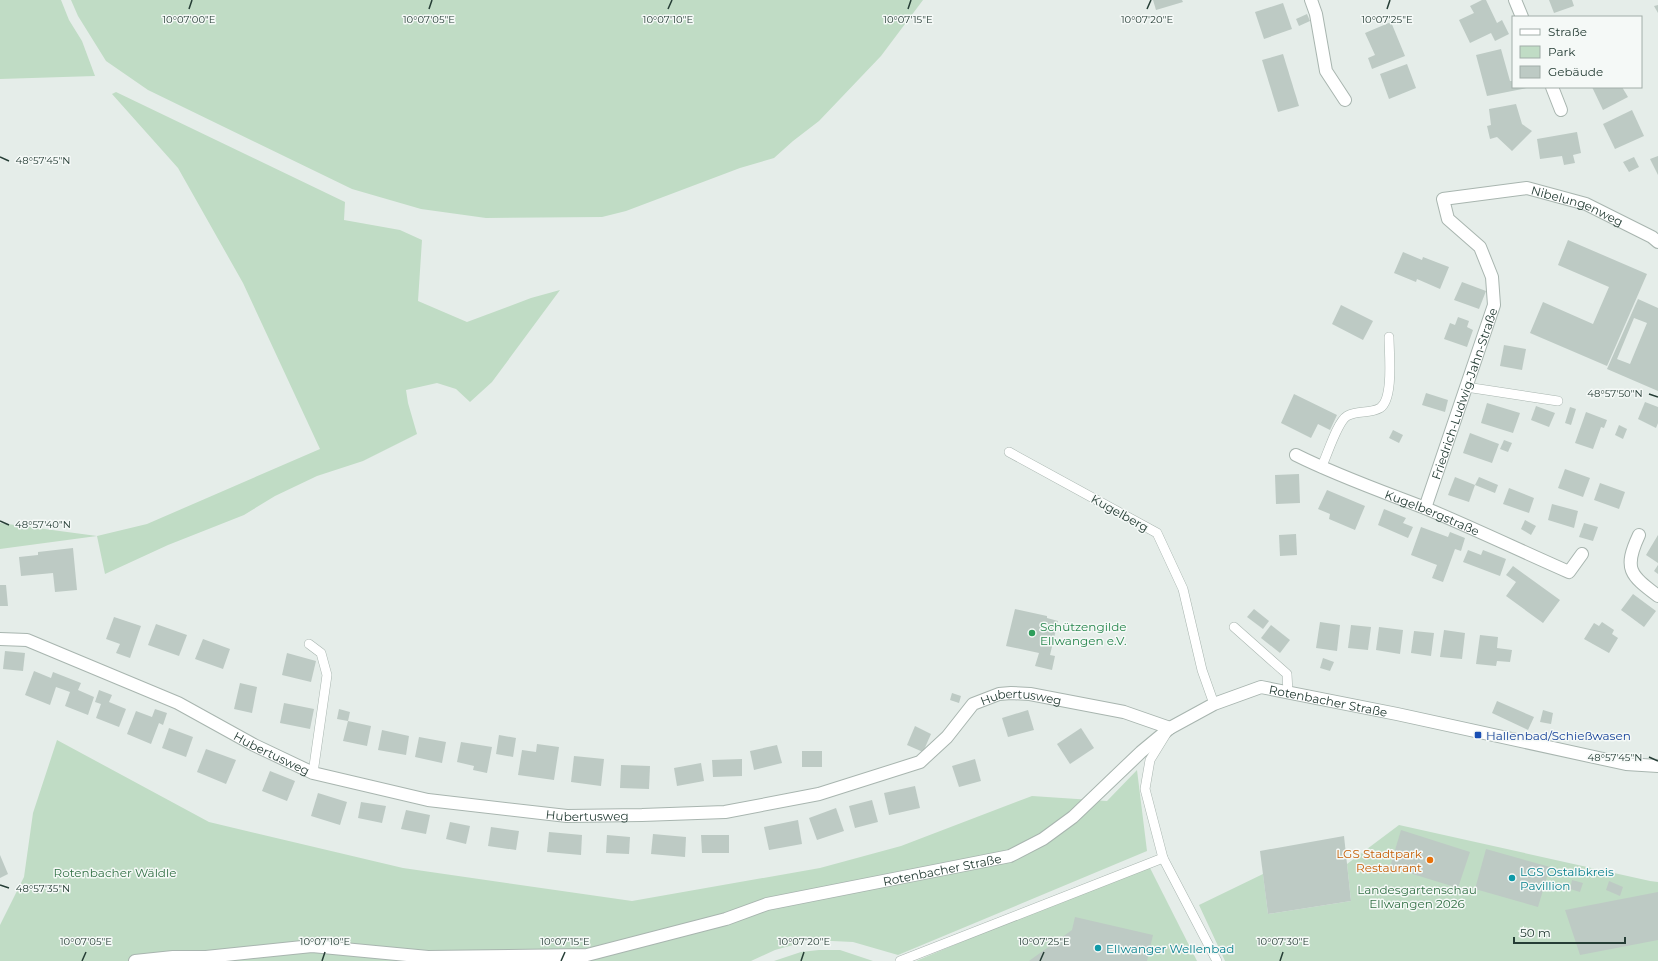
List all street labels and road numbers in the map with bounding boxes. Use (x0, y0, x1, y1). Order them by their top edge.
street label: Nibelungenweg (1530, 182, 1626, 229)
street label: Friedrich-Ludwig-Jahn-Straße (1428, 306, 1500, 481)
street label: Kugelbergstraße (1383, 486, 1482, 538)
street label: Kugelberg (1089, 491, 1151, 535)
street label: Rotenbacher Straße (1268, 681, 1389, 719)
street label: Hubertusweg (978, 685, 1063, 708)
street label: Hubertusweg (231, 728, 312, 778)
street label: Hubertusweg (545, 806, 629, 824)
street label: Rotenbacher Straße (882, 850, 1003, 888)

